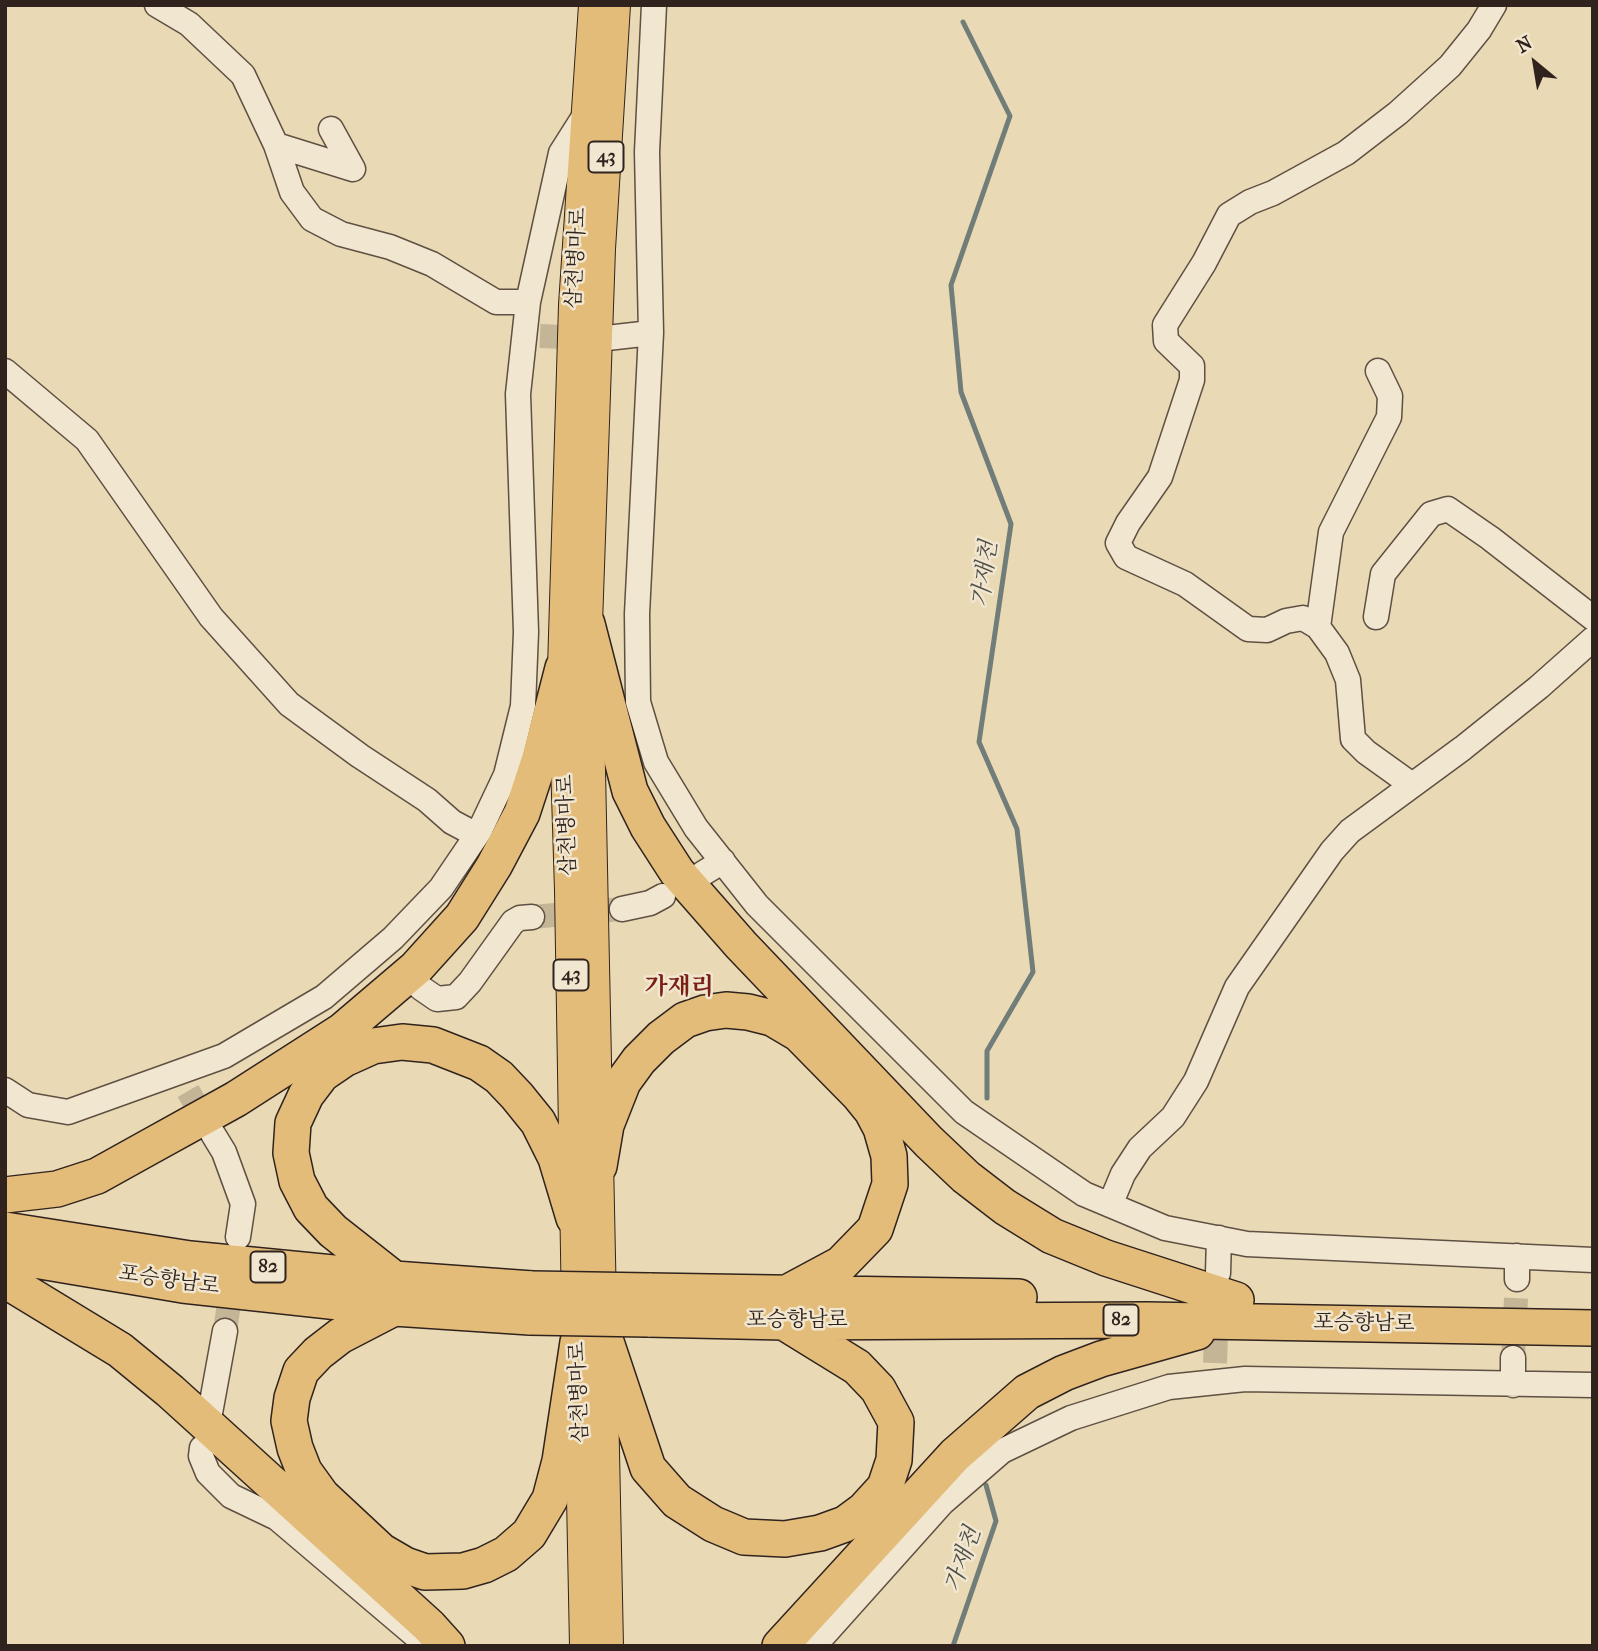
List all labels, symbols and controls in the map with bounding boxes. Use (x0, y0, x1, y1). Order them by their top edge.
north arrow (1500, 28, 1570, 98)
text: N (1513, 32, 1536, 58)
road number: 43 (588, 141, 624, 172)
street label: 삼천병마로 (562, 207, 592, 309)
water label: 가재천 (968, 539, 1004, 609)
street label: 삼천병마로 (554, 774, 582, 876)
road number: 43 (554, 959, 588, 990)
district label: 가재리 (644, 974, 714, 1002)
road number: 82 (250, 1252, 286, 1282)
street label: 포승향남로 (117, 1261, 221, 1301)
road number: 82 (1104, 1304, 1138, 1336)
street label: 포승향남로 (746, 1308, 848, 1334)
street label: 포승향남로 (1313, 1311, 1415, 1337)
street label: 삼천병마로 (566, 1341, 594, 1443)
water label: 가재천 (940, 1524, 988, 1596)

